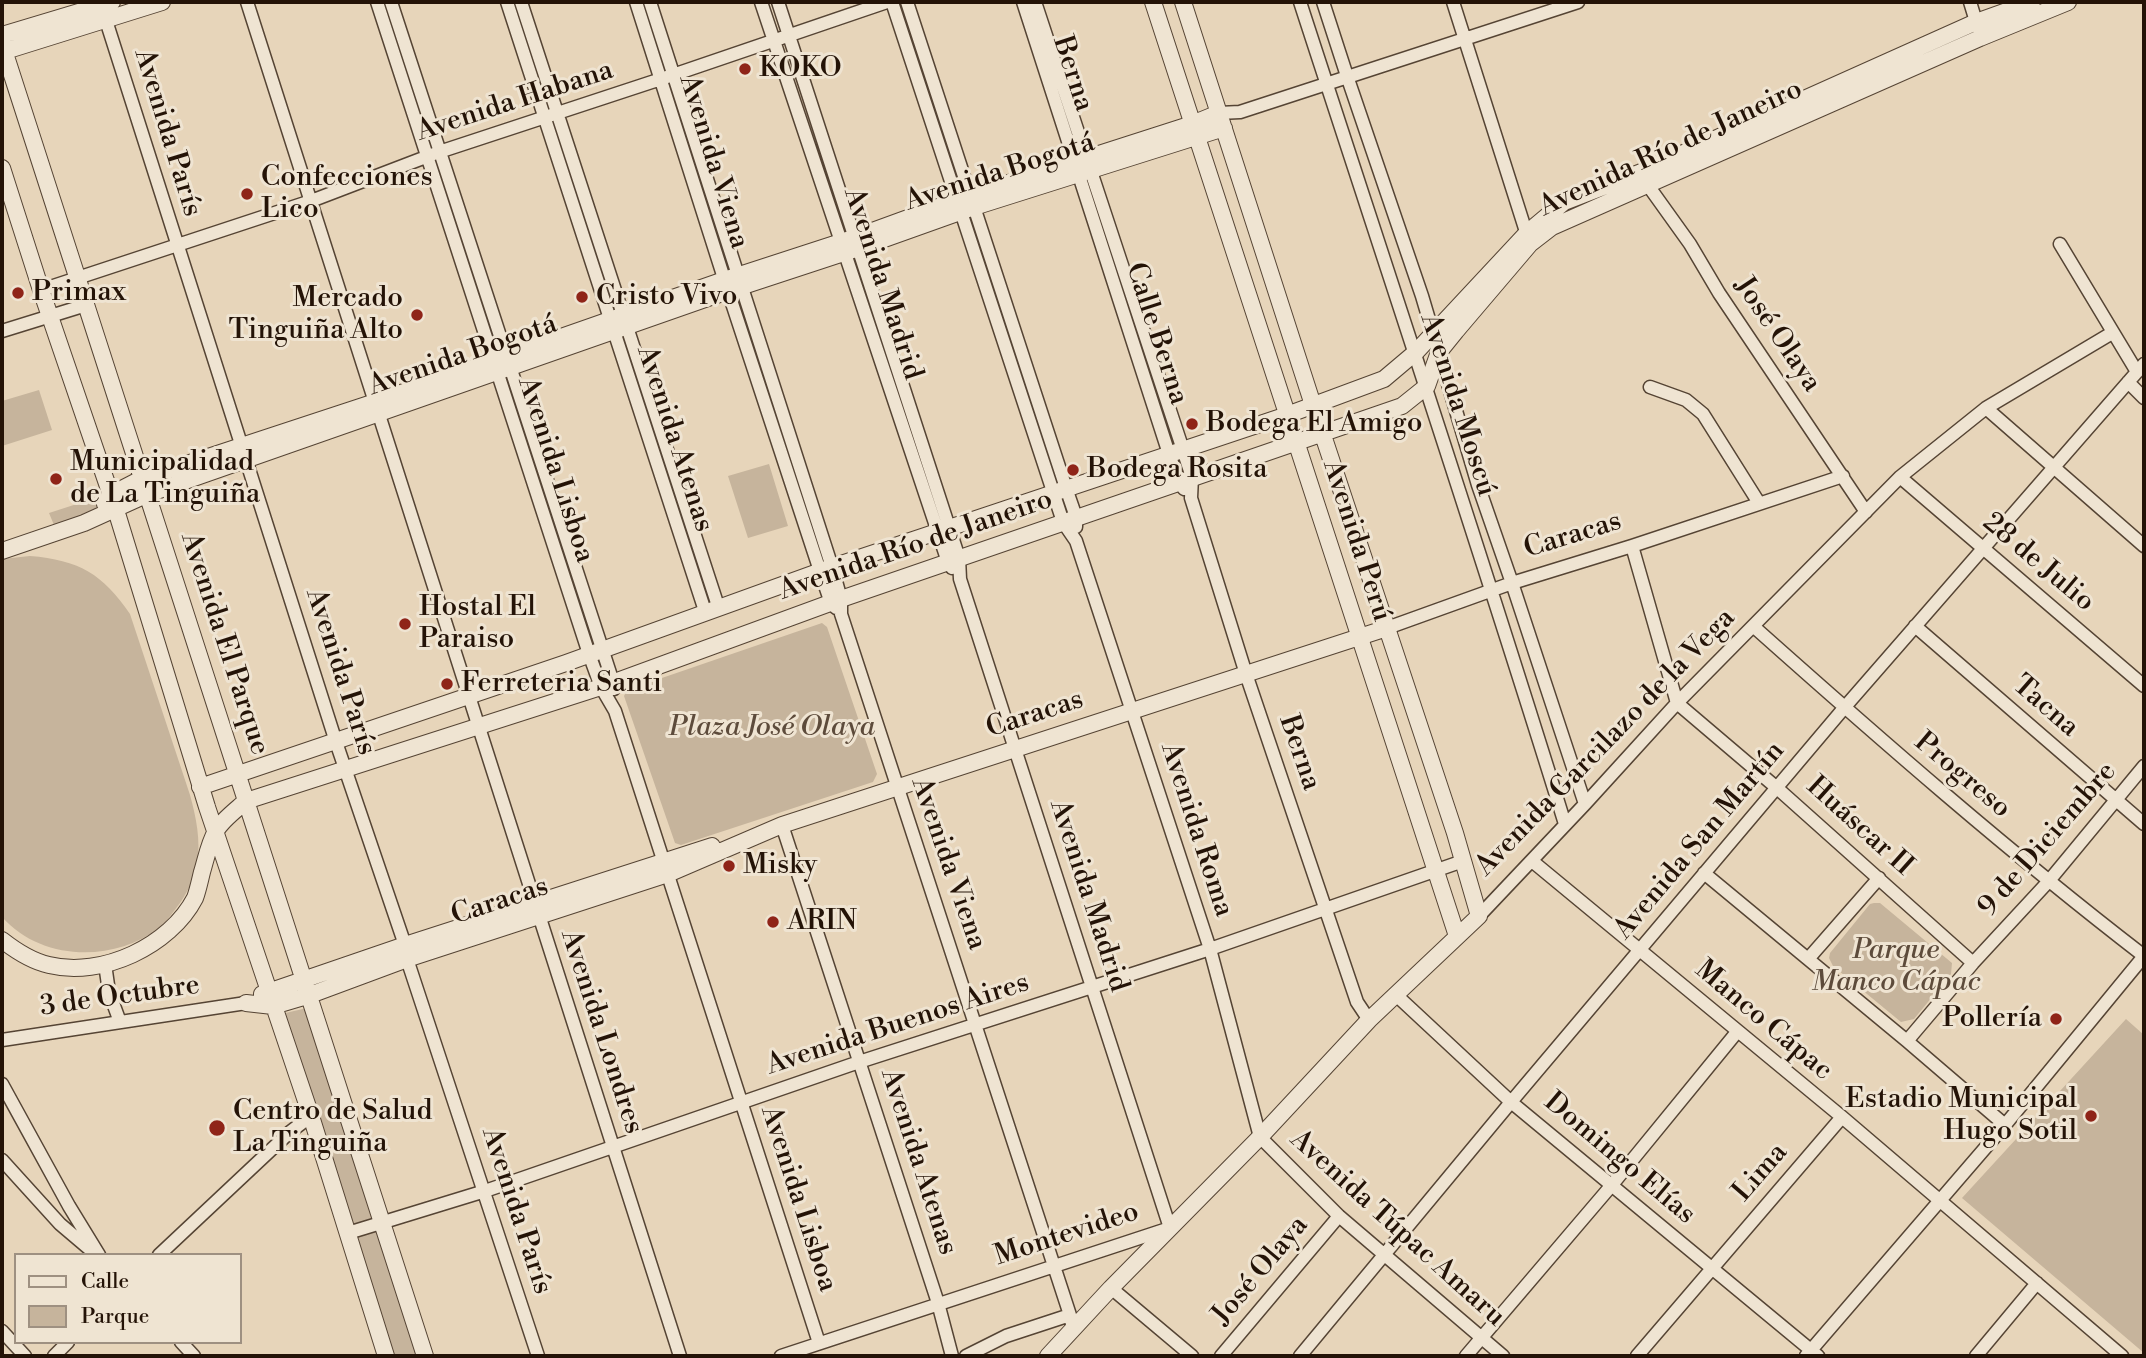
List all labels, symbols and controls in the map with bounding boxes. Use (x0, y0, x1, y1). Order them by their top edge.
street label: Berna (1044, 32, 1100, 116)
street label: Avenida París (126, 45, 208, 221)
place label: KOKO (759, 52, 842, 86)
street label: Avenida Habana (412, 54, 618, 150)
marker: KOKO (737, 61, 753, 77)
street label: Avenida Viena (671, 71, 755, 253)
street label: Avenida Río de Janeiro (1534, 73, 1808, 225)
street label: Avenida Bogotá (901, 127, 1099, 219)
place label: Confecciones Lico (261, 161, 433, 227)
street label: Avenida Madrid (835, 184, 929, 384)
marker: Confecciones Lico (239, 186, 255, 202)
street label: Calle Berna (1117, 259, 1195, 409)
street label: José Olaya (1726, 271, 1828, 399)
place label: Primax (32, 276, 126, 310)
place label: Cristo Vivo (596, 280, 737, 314)
place label: Mercado Tinguiña Alto (228, 282, 403, 348)
marker: Primax (10, 285, 26, 301)
marker: Cristo Vivo (574, 289, 590, 305)
marker: Mercado Tinguiña Alto (409, 307, 425, 323)
street label: Avenida Bogotá (364, 308, 562, 404)
street label: Avenida Moscú (1412, 309, 1502, 501)
street label: Avenida Atenas (628, 342, 720, 536)
street label: Avenida Lisboa (509, 373, 601, 567)
place label: Bodega El Amigo (1206, 407, 1423, 441)
marker: Bodega El Amigo (1184, 416, 1200, 432)
place label: Municipalidad de La Tinguiña (70, 446, 260, 512)
place label: Bodega Rosita (1087, 453, 1267, 487)
street label: Avenida Perú (1314, 456, 1398, 626)
marker: Bodega Rosita (1065, 462, 1081, 478)
marker: Municipalidad de La Tinguiña (48, 471, 64, 487)
street label: Avenida Río de Janeiro (775, 483, 1057, 609)
street label: Caracas (1520, 505, 1626, 567)
street label: 28 de Julio (1975, 506, 2101, 620)
street label: Avenida El Parque (172, 529, 276, 759)
street label: Avenida París (297, 584, 383, 760)
place label: Hostal El Paraiso (419, 591, 536, 657)
street label: Avenida Garcilazo de la Vega (1469, 602, 1743, 884)
marker: Hostal El Paraiso (397, 616, 413, 632)
place label: Ferreteria Santi (461, 667, 662, 701)
street label: Tacna (2005, 669, 2085, 745)
marker: Ferreteria Santi (439, 676, 455, 692)
street label: Caracas (982, 684, 1088, 746)
park label: Plaza José Olaya (669, 711, 875, 745)
street label: Berna (1271, 711, 1327, 795)
street label: Progreso (1907, 726, 2017, 826)
street label: Avenida San Martín (1608, 735, 1792, 947)
street label: Avenida Roma (1152, 739, 1240, 921)
street label: 9 de Diciembre (1972, 756, 2124, 924)
street label: Huáscar II (1799, 770, 1919, 884)
street label: Avenida Viena (903, 773, 993, 955)
street label: Avenida Madrid (1041, 796, 1135, 996)
place label: Misky (743, 849, 817, 883)
marker: Misky (721, 858, 737, 874)
street label: Caracas (447, 871, 553, 933)
place label: ARIN (787, 905, 857, 939)
marker: ARIN (765, 914, 781, 930)
street label: Avenida Londres (552, 926, 650, 1138)
park label: Parque Manco Cápac (1811, 934, 1981, 1000)
street label: Manco Cápac (1687, 954, 1839, 1088)
street label: Avenida Buenos Aires (762, 967, 1034, 1083)
street label: 3 de Octubre (38, 969, 202, 1025)
place label: Pollería (1942, 1002, 2042, 1036)
marker: Pollería (2048, 1011, 2064, 1027)
street label: Avenida Atenas (872, 1065, 964, 1259)
place label: Estadio Municipal Hugo Sotil (1845, 1083, 2077, 1149)
street label: Domingo Elías (1536, 1086, 1702, 1232)
place label: Centro de Salud La Tinguiña (233, 1095, 432, 1161)
street label: Avenida Lisboa (752, 1102, 844, 1296)
marker: Estadio Municipal Hugo Sotil (2083, 1108, 2099, 1124)
marker: Centro de Salud La Tinguiña (207, 1118, 227, 1138)
street label: Avenida París (473, 1123, 559, 1299)
street label: Avenida Túpac Amaru (1283, 1124, 1511, 1334)
street label: Lima (1727, 1137, 1795, 1209)
street label: Montevideo (991, 1196, 1143, 1274)
street label: José Olaya (1206, 1210, 1316, 1332)
legend (14, 1253, 242, 1344)
text: Calle (81, 1269, 129, 1295)
text: Parque (81, 1304, 149, 1330)

